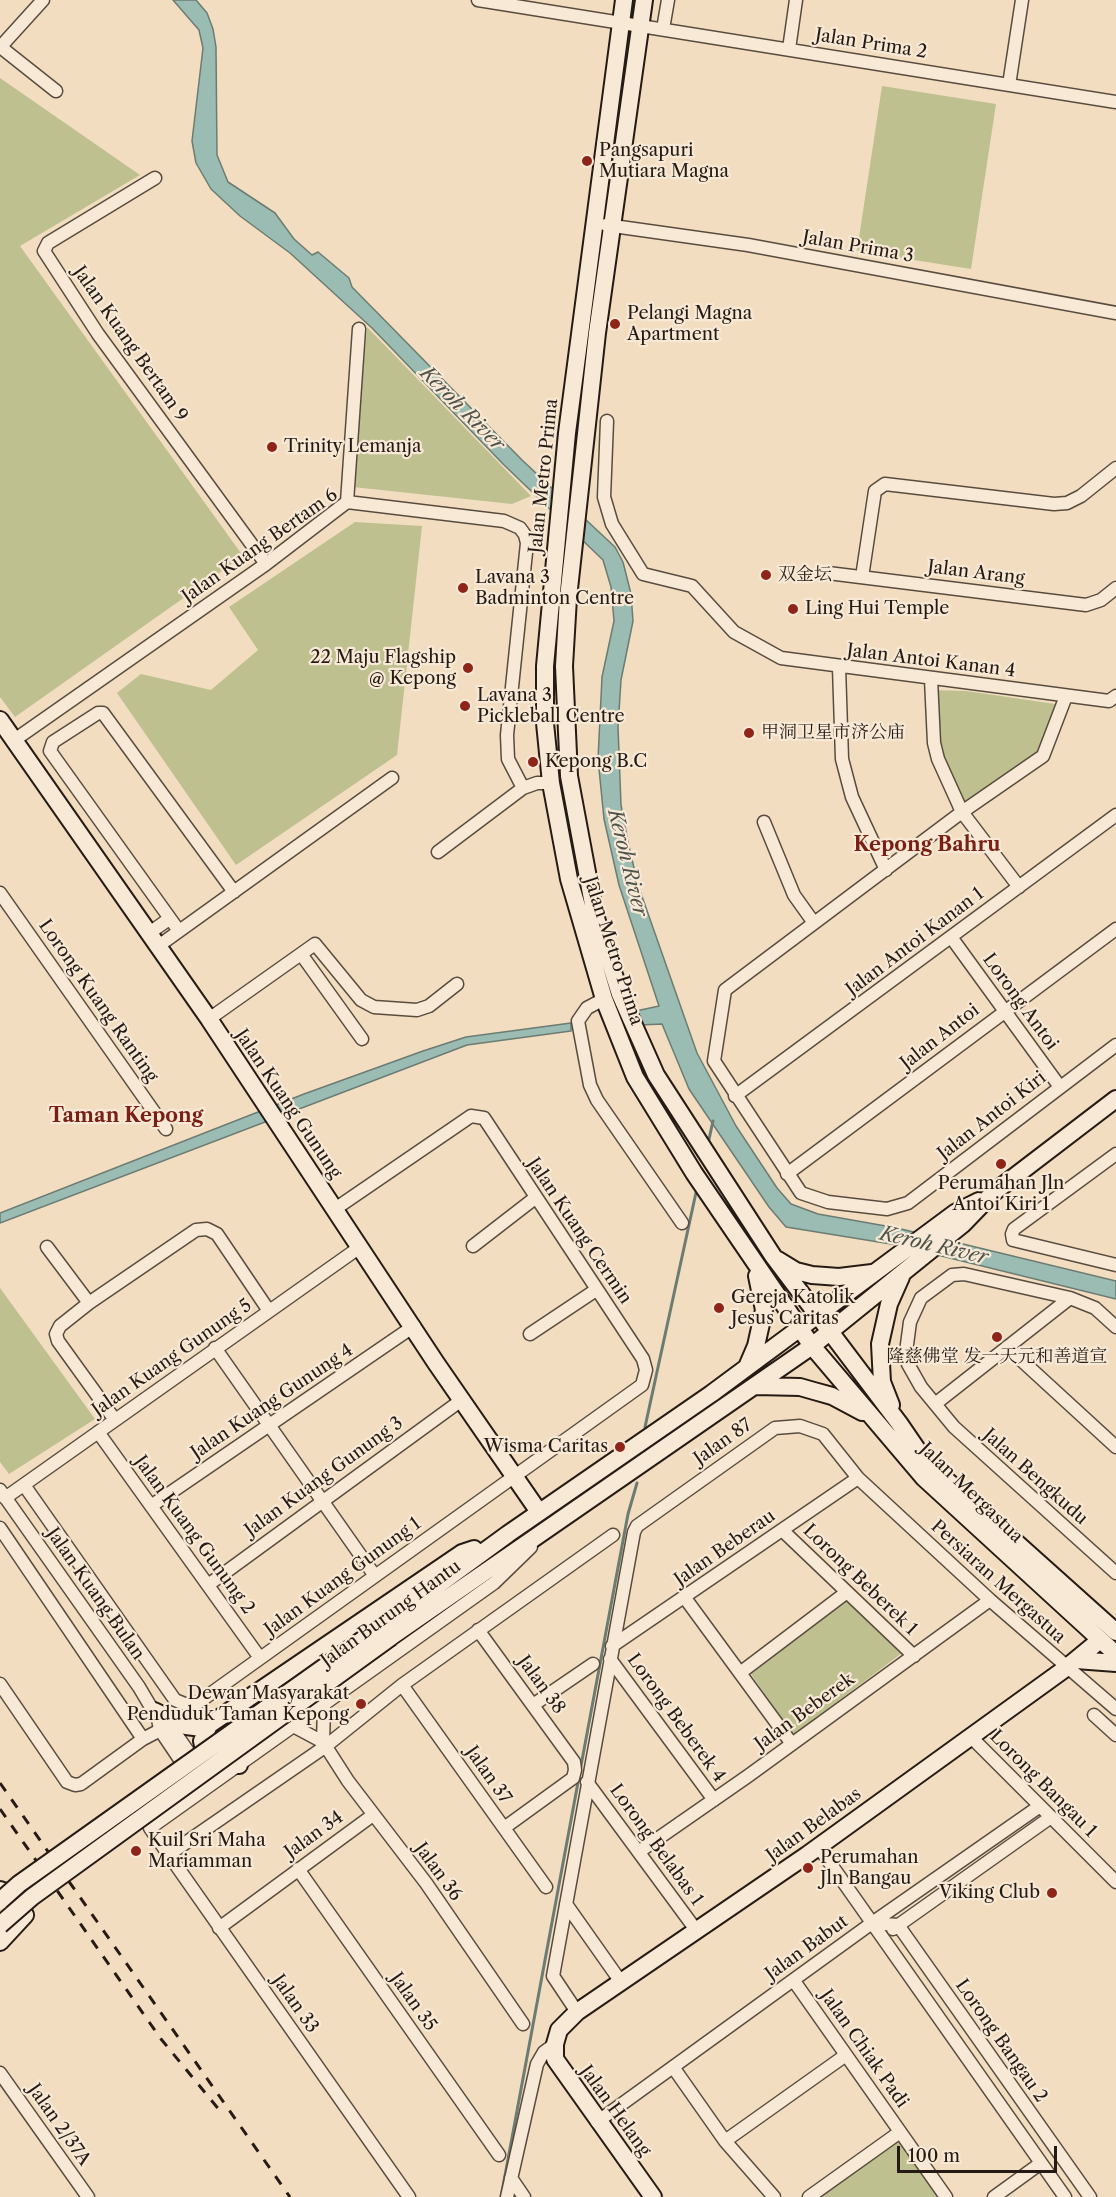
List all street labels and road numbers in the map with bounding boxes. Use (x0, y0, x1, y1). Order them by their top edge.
street label: Jalan Prima 2 (814, 25, 928, 63)
street label: Jalan Prima 3 (801, 227, 915, 267)
street label: Jalan Kuang Bertam 9 (68, 262, 192, 426)
street label: Jalan Metro Prima (525, 398, 563, 554)
street label: Jalan Kuang Bertam 6 (178, 484, 342, 608)
street label: Jalan Arang (926, 556, 1026, 590)
street label: Jalan Antoi Kanan 4 (846, 640, 1016, 682)
street label: Jalan Metro Prima (579, 874, 647, 1028)
street label: Jalan Antoi Kanan 1 (842, 883, 988, 1001)
street label: Lorong Kuang Ranting (34, 916, 162, 1086)
street label: Lorong Antoi (978, 949, 1062, 1055)
street label: Jalan Antoi (896, 1000, 984, 1074)
street label: Jalan Kuang Gunung (230, 1025, 346, 1183)
street label: Jalan Antoi Kiri (934, 1067, 1050, 1165)
street label: Jalan Kuang Cermin (522, 1154, 636, 1308)
street label: Jalan Kuang Gunung 5 (88, 1295, 256, 1421)
street label: Jalan Kuang Gunung 4 (187, 1340, 357, 1464)
street label: Jalan Kuang Gunung 3 (241, 1412, 407, 1542)
street label: Jalan 87 (690, 1414, 756, 1470)
street label: Jalan Bengkudu (978, 1424, 1092, 1530)
street label: Jalan Mergastua (915, 1438, 1027, 1548)
street label: Jalan Kuang Gunung 2 (129, 1452, 259, 1618)
street label: Jalan Beberau (670, 1505, 780, 1591)
street label: Jalan Kuang Gunung 1 (261, 1513, 425, 1641)
street label: Persiaran Mergastua (926, 1516, 1070, 1648)
street label: Lorong Beberek 1 (798, 1520, 922, 1640)
street label: Jalan Kuang Bulan (41, 1524, 149, 1664)
street label: Jalan Burung Hantu (317, 1556, 465, 1672)
street label: Lorong Beberek 4 (622, 1650, 730, 1786)
street label: Jalan 38 (513, 1652, 569, 1718)
street label: Jalan Beberek (751, 1669, 859, 1755)
street label: Lorong Bangau 1 (985, 1726, 1101, 1842)
street label: Jalan 37 (460, 1742, 516, 1808)
street label: Lorong Belabas 1 (605, 1780, 707, 1910)
street label: Jalan Belabas (762, 1783, 866, 1867)
street label: Jalan 34 (281, 1807, 347, 1863)
street label: Jalan 36 (410, 1839, 466, 1905)
street label: Jalan Babut (761, 1911, 853, 1985)
street label: Jalan 35 (385, 1969, 441, 2035)
street label: Jalan 33 (267, 1971, 323, 2037)
street label: Lorong Bangau 2 (950, 1975, 1052, 2107)
street label: Jalan Chiak Padi (815, 1986, 913, 2112)
street label: Jalan Helang (575, 2061, 655, 2161)
street label: Jalan 2/37A (23, 2080, 95, 2170)

